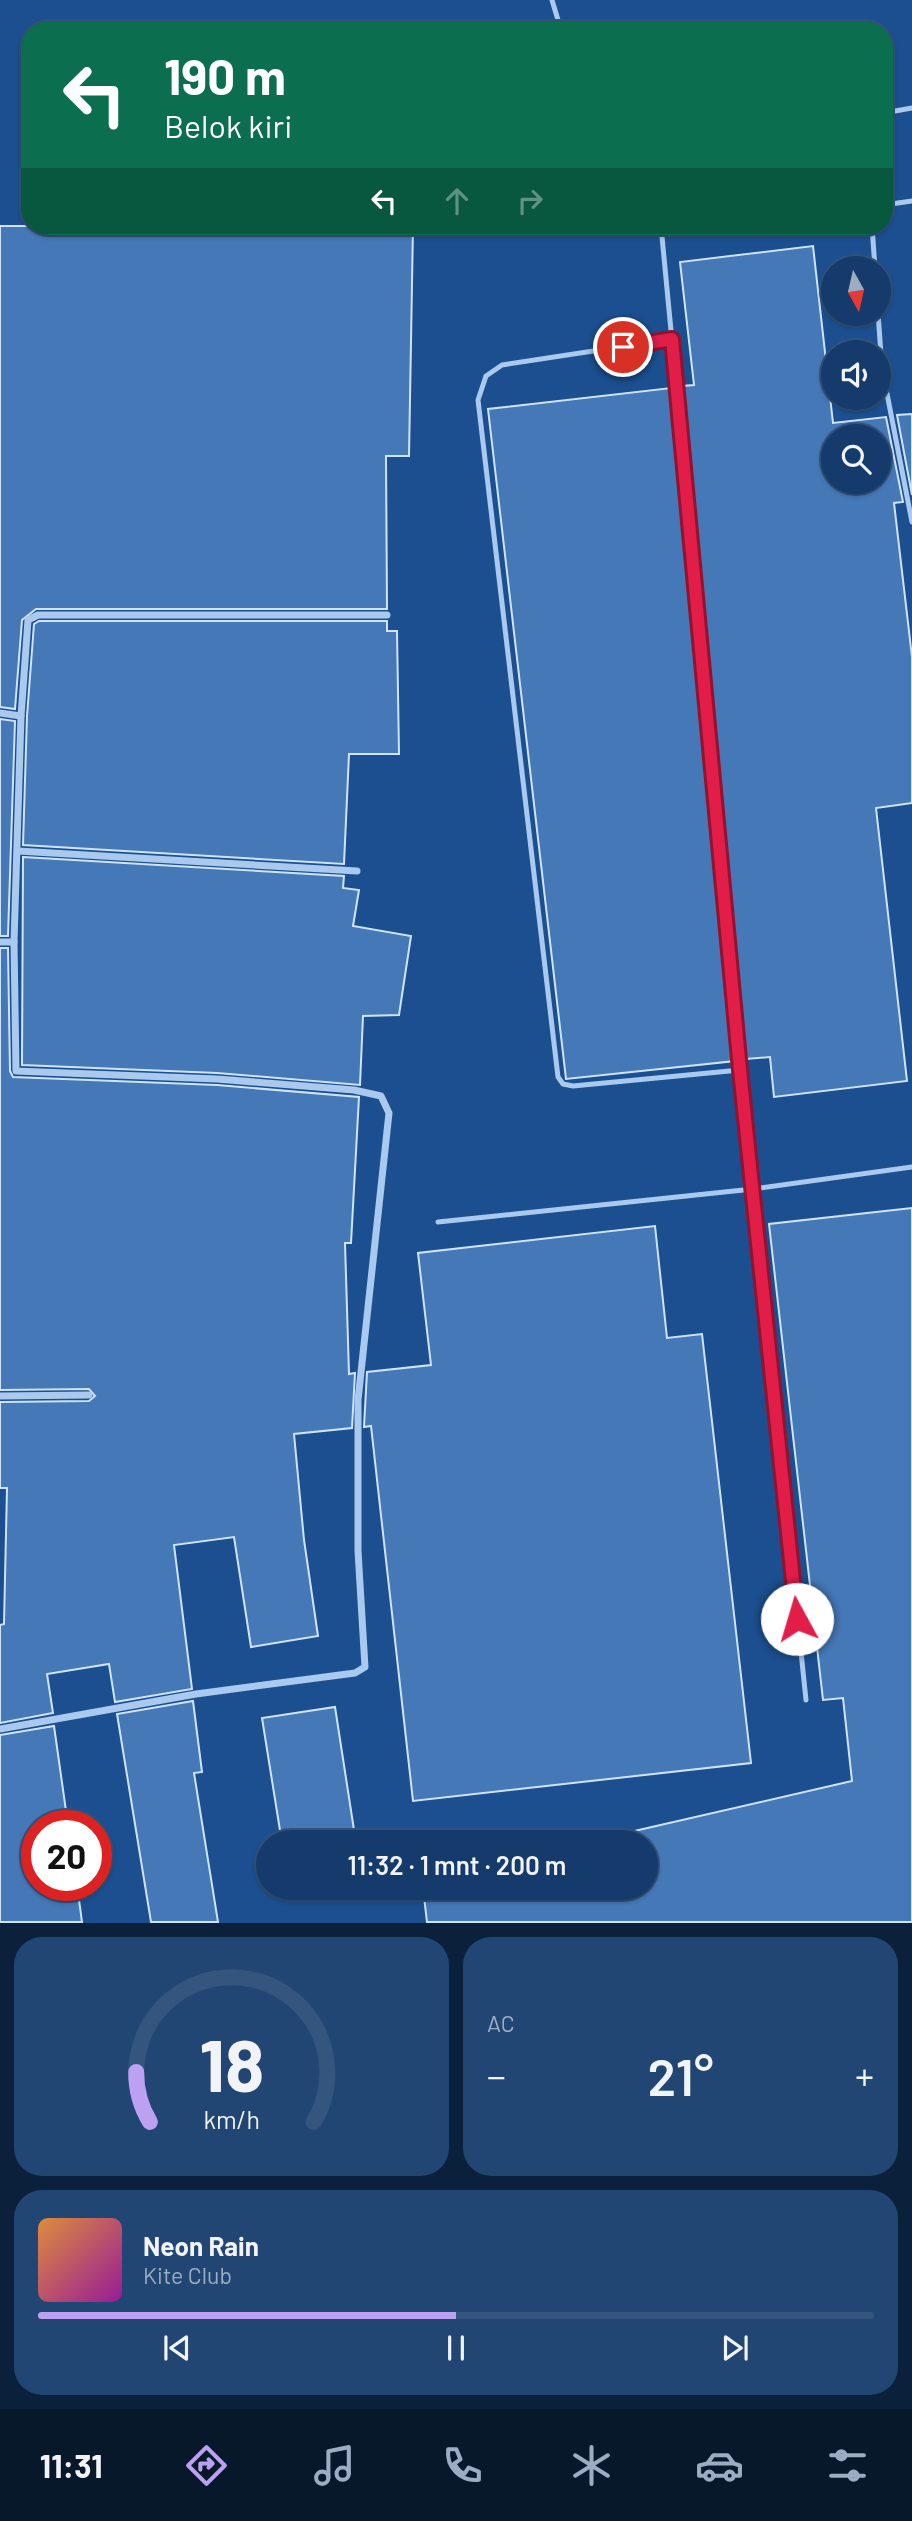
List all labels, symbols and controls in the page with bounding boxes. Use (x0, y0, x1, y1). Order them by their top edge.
text: 190 m (164, 46, 286, 105)
icon: left (49, 49, 140, 140)
text: Belok kiri (164, 106, 292, 144)
icon: left (365, 182, 403, 220)
icon: ahead (438, 182, 476, 220)
icon: right (511, 182, 549, 220)
north arrow (821, 256, 891, 326)
map controls (821, 256, 891, 494)
pin (593, 317, 653, 377)
icon: arrive (604, 328, 642, 366)
button: sound (821, 340, 891, 410)
button: search (821, 424, 891, 494)
position arrow (760, 1582, 834, 1656)
speed limit sign: 20 (21, 1810, 112, 1901)
text: 11:32 · 1 mnt · 200 m (348, 1849, 566, 1880)
text: AC (487, 2009, 515, 2037)
text: 18 (199, 2020, 264, 2108)
text: 21° (647, 2044, 714, 2106)
text: − (487, 2052, 506, 2098)
text: + (855, 2052, 874, 2098)
text: km/h (203, 2104, 260, 2134)
text: Neon Rain (143, 2230, 259, 2261)
text: Kite Club (143, 2261, 232, 2289)
icon: previous (158, 2329, 196, 2367)
icon: pause (437, 2329, 475, 2367)
icon: next (716, 2329, 754, 2367)
icon: directions (182, 2441, 231, 2490)
icon: music (310, 2441, 359, 2490)
icon: phone (438, 2441, 487, 2490)
icon: climate (567, 2441, 616, 2490)
icon: car (695, 2441, 744, 2490)
icon: filters (823, 2441, 872, 2490)
text: 11:31 (40, 2446, 103, 2484)

